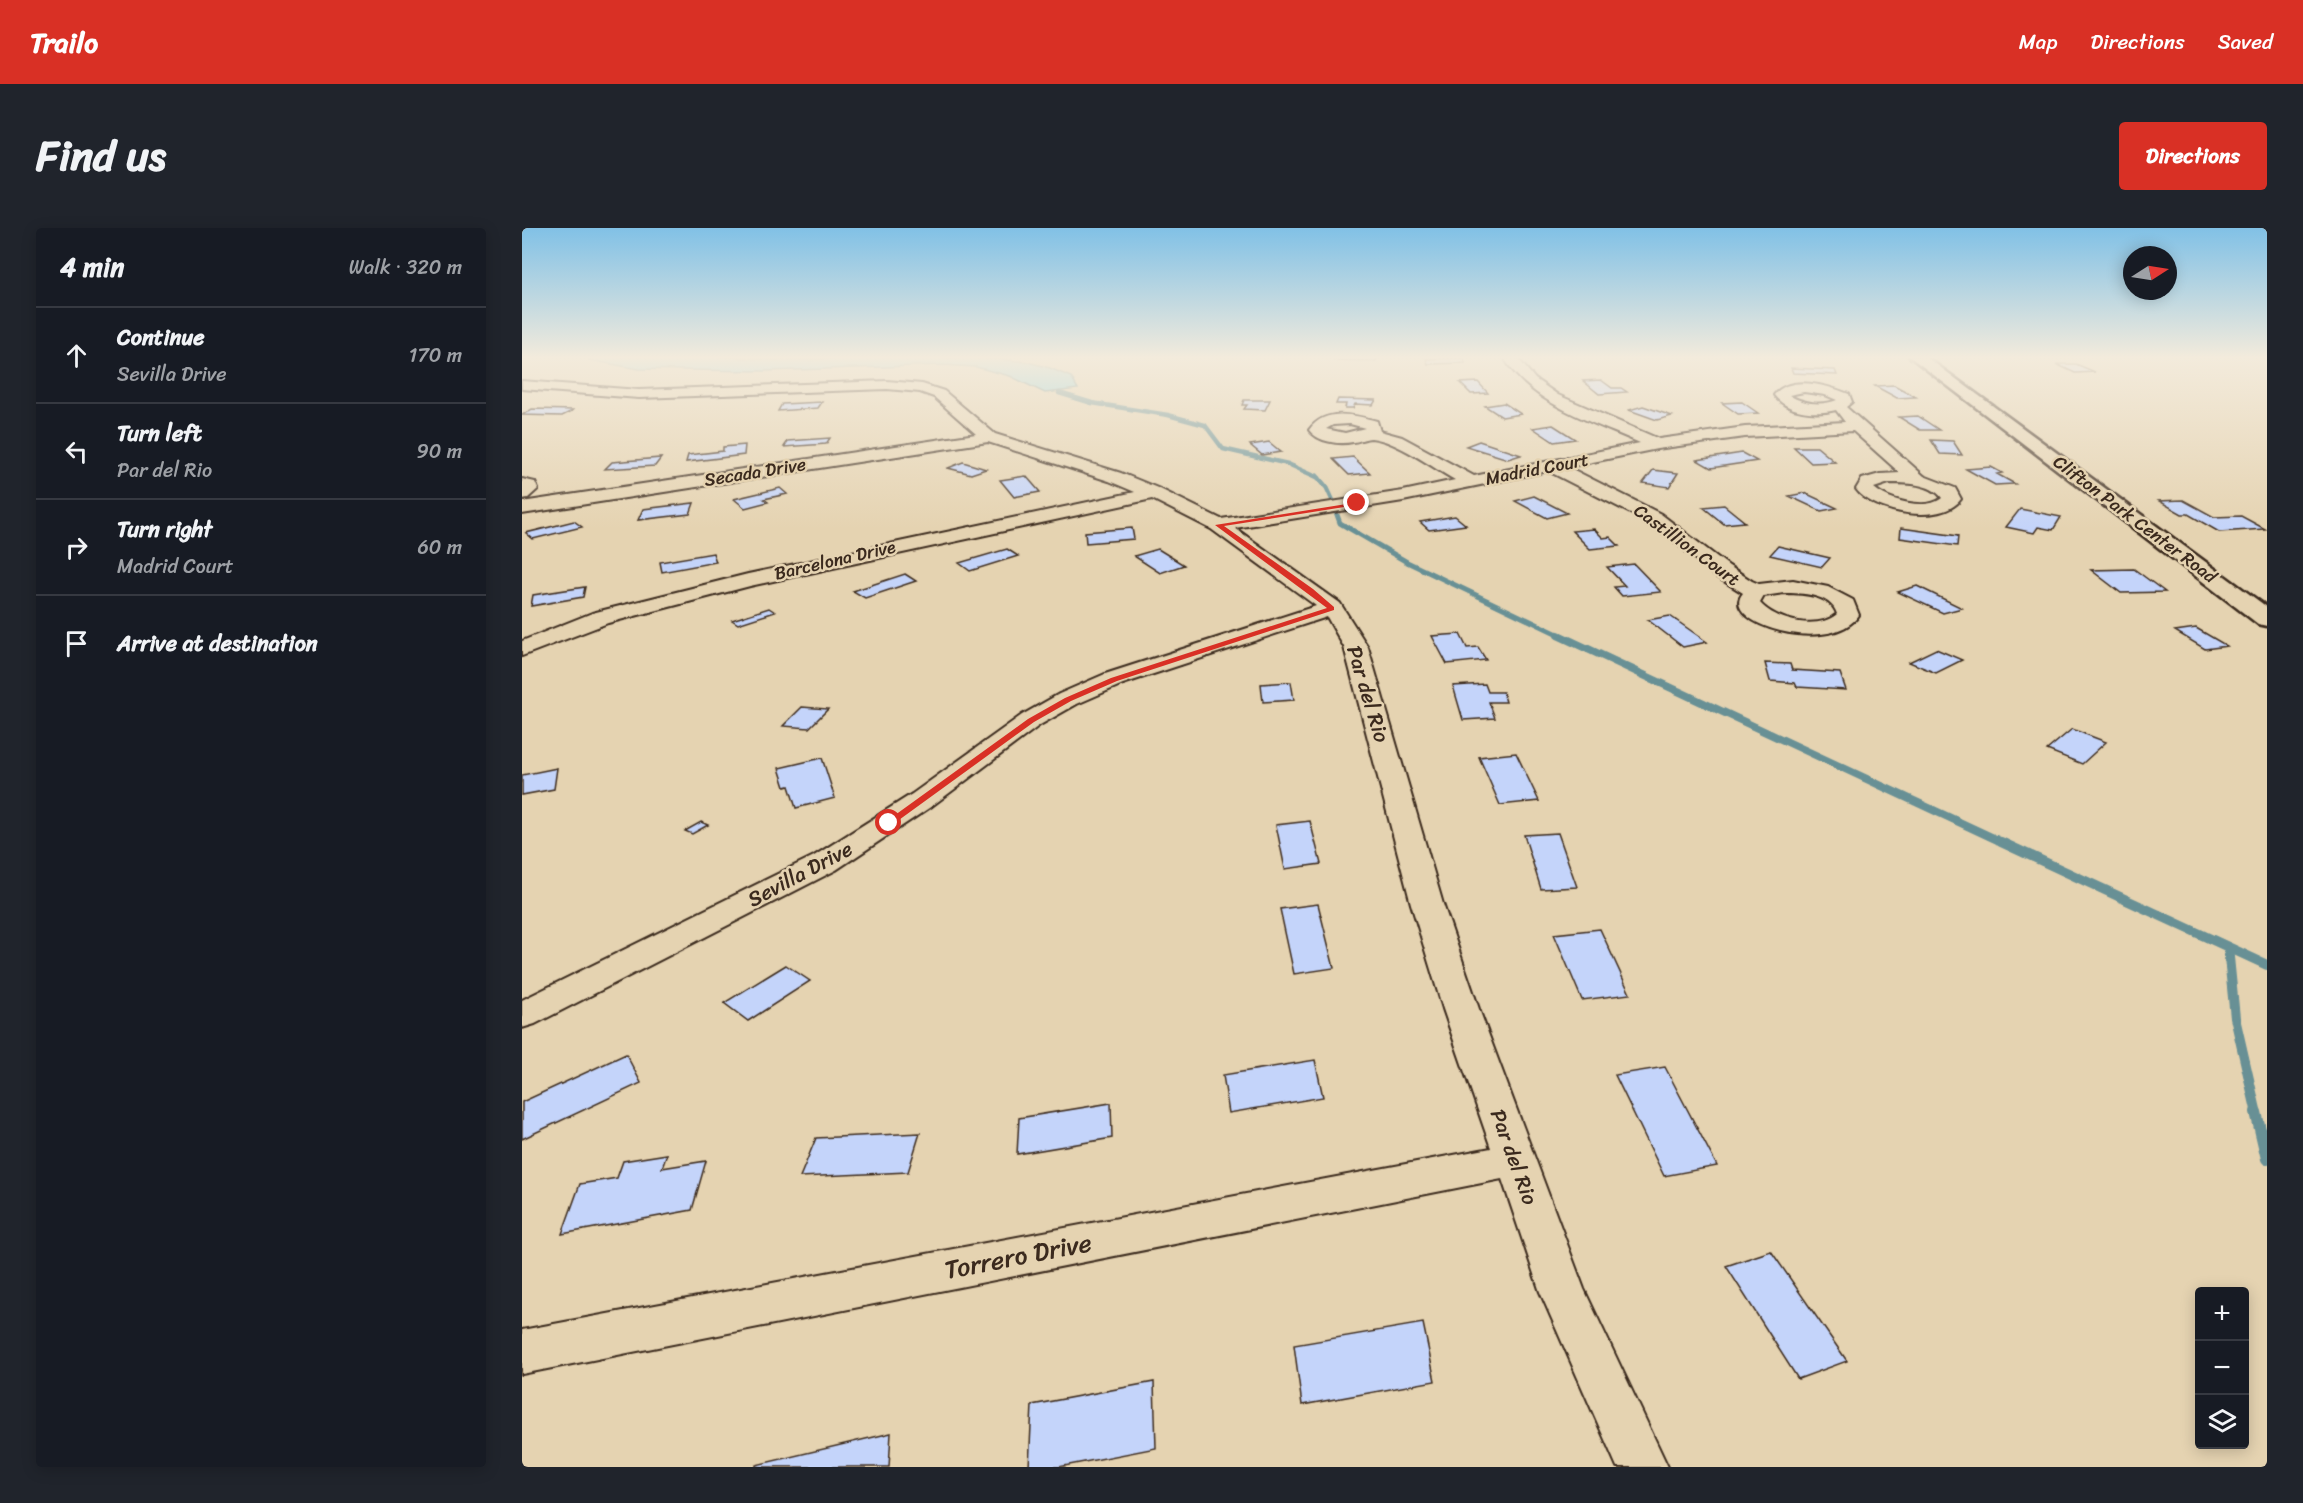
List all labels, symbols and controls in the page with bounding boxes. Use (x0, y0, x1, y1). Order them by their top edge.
text: Trailo (30, 18, 98, 67)
text: Map (2019, 23, 2057, 61)
text: Directions (2090, 23, 2185, 61)
text: Saved (2218, 23, 2273, 61)
text: Find us (36, 119, 166, 193)
button: Directions (2119, 122, 2267, 190)
text: 4 min (60, 244, 124, 290)
north arrow (2123, 246, 2177, 300)
text: Walk · 320 m (349, 250, 462, 285)
text: Continue (117, 318, 205, 357)
text: 170 m (409, 338, 462, 373)
icon: ahead (60, 339, 93, 372)
text: Sevilla Drive (117, 357, 227, 392)
text: Turn left (117, 414, 202, 453)
text: 90 m (417, 434, 462, 469)
icon: left (60, 435, 93, 468)
street label: Madrid Court (1483, 443, 1592, 495)
street label: Clifton Park Center Road (2046, 446, 2225, 592)
street label: Secada Drive (702, 448, 808, 496)
text: Par del Rio (117, 453, 212, 488)
route end (1343, 489, 1369, 515)
street label: Castillion Court (1627, 495, 1747, 595)
text: Turn right (117, 510, 212, 549)
text: 60 m (417, 530, 462, 565)
street label: Barcelona Drive (771, 530, 899, 589)
icon: right (60, 531, 93, 564)
text: Madrid Court (117, 549, 233, 584)
text: Arrive at destination (117, 624, 318, 663)
icon: arrive (60, 627, 93, 660)
street label: Par del Rio (1335, 641, 1401, 748)
route start (875, 809, 901, 835)
street label: Sevilla Drive (740, 830, 860, 918)
street label: Par del Rio (1479, 1104, 1549, 1211)
street label: Torrero Drive (940, 1219, 1096, 1293)
map controls (2195, 1287, 2249, 1449)
button: + (2195, 1287, 2249, 1341)
button: − (2195, 1341, 2249, 1395)
button: layers (2195, 1395, 2249, 1449)

